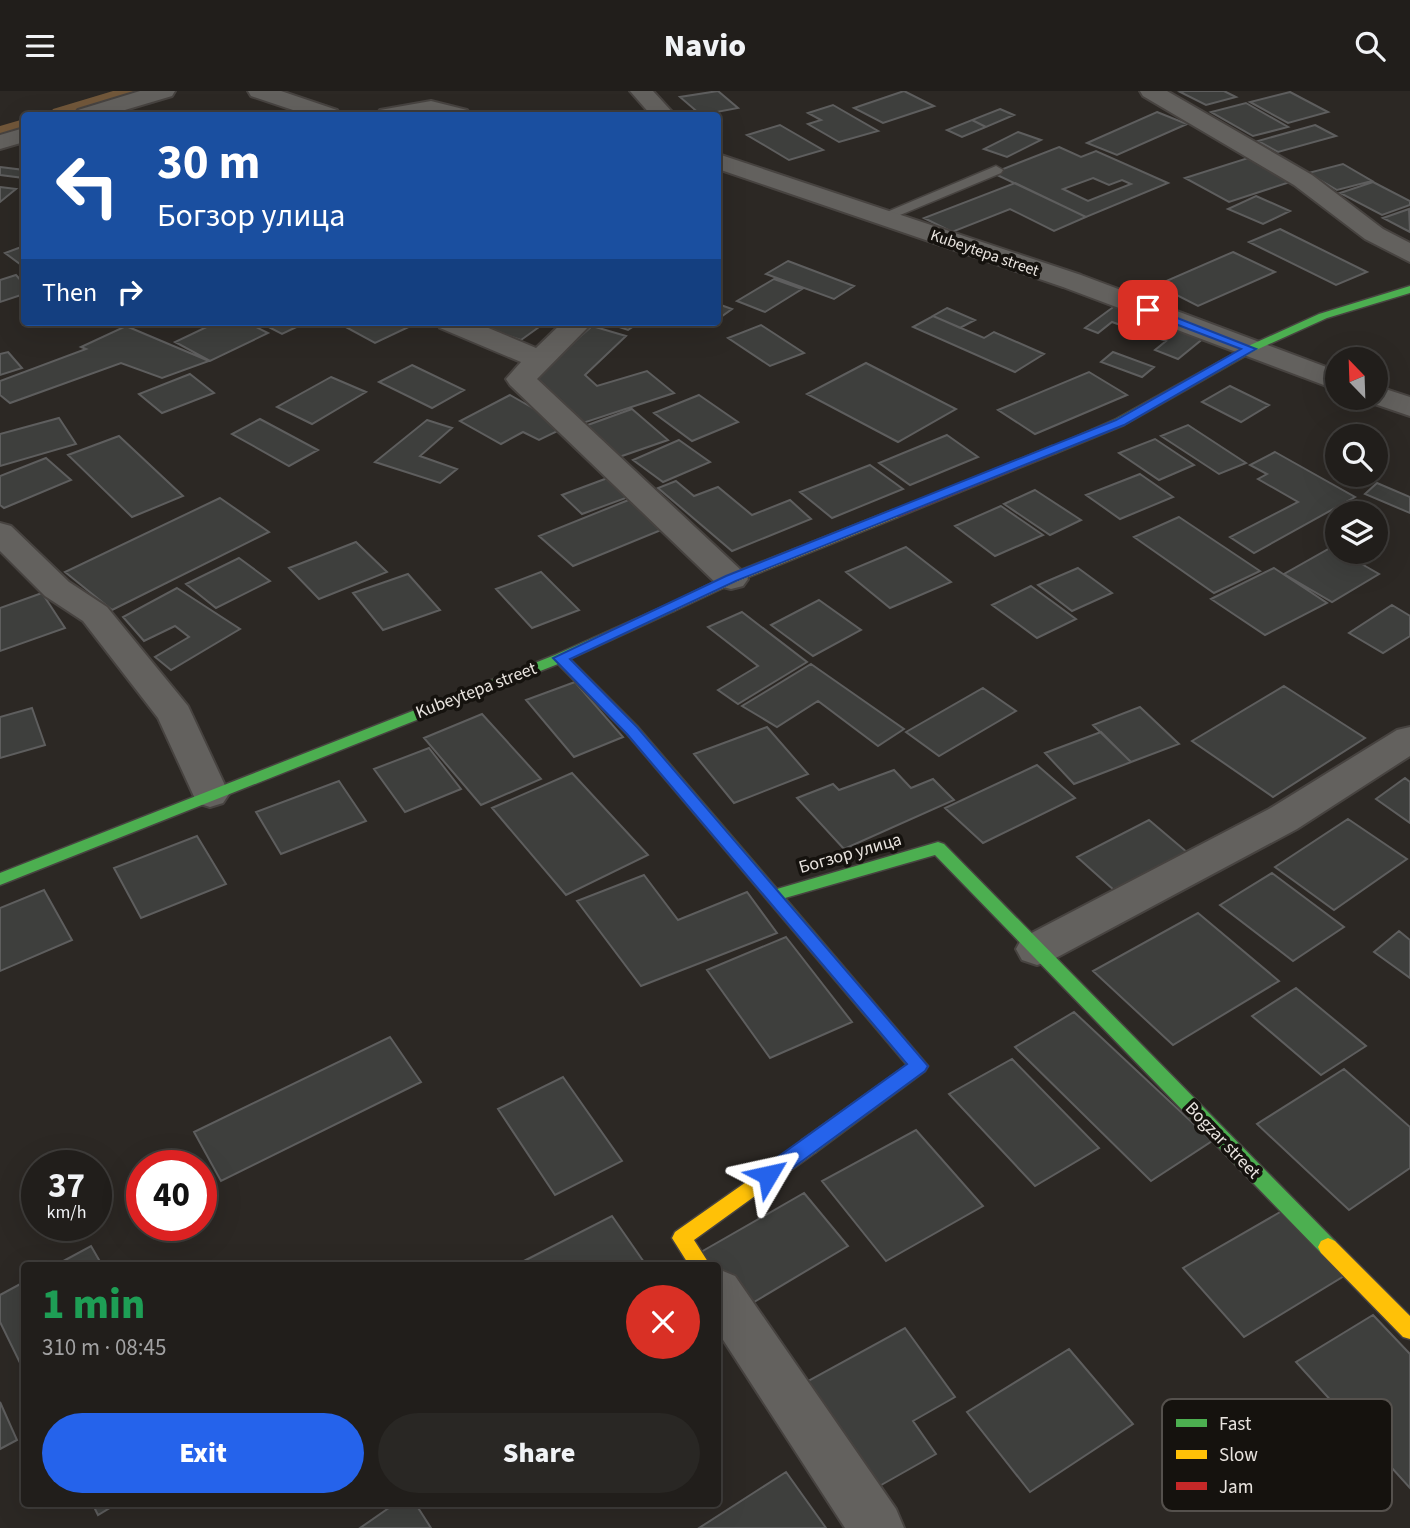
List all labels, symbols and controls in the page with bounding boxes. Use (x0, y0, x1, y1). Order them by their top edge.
text: Navio (664, 23, 746, 69)
icon: menu (21, 27, 59, 65)
icon: search (1351, 27, 1389, 65)
text: 30 m (157, 128, 261, 198)
icon: left (42, 140, 133, 231)
text: Богзор улица (157, 193, 345, 239)
street label: Kubeytepa street (927, 224, 1042, 282)
icon: right (111, 273, 149, 311)
text: Then (42, 274, 97, 311)
pin (1118, 280, 1178, 340)
icon: arrive (1129, 291, 1167, 329)
north arrow (1325, 347, 1388, 409)
map controls (1325, 347, 1388, 564)
button: search (1325, 424, 1388, 487)
button: layers (1325, 501, 1388, 564)
street label: Kubeytepa street (412, 656, 540, 725)
street label: Богзор улица (796, 827, 905, 880)
street label: Bogzar street (1179, 1096, 1266, 1184)
position arrow (731, 1138, 805, 1212)
speed limit sign: 40 (126, 1150, 217, 1241)
text: 37 (48, 1161, 85, 1211)
text: km/h (47, 1200, 86, 1225)
text: 1 min (42, 1275, 145, 1335)
button: close (626, 1285, 700, 1359)
text: 310 m · 08:45 (42, 1331, 166, 1364)
legend (1162, 1399, 1392, 1511)
text: Fast (1219, 1411, 1252, 1438)
button: Exit (42, 1413, 364, 1493)
button: Share (378, 1413, 700, 1493)
text: Slow (1219, 1442, 1258, 1469)
text: Jam (1219, 1474, 1253, 1501)

